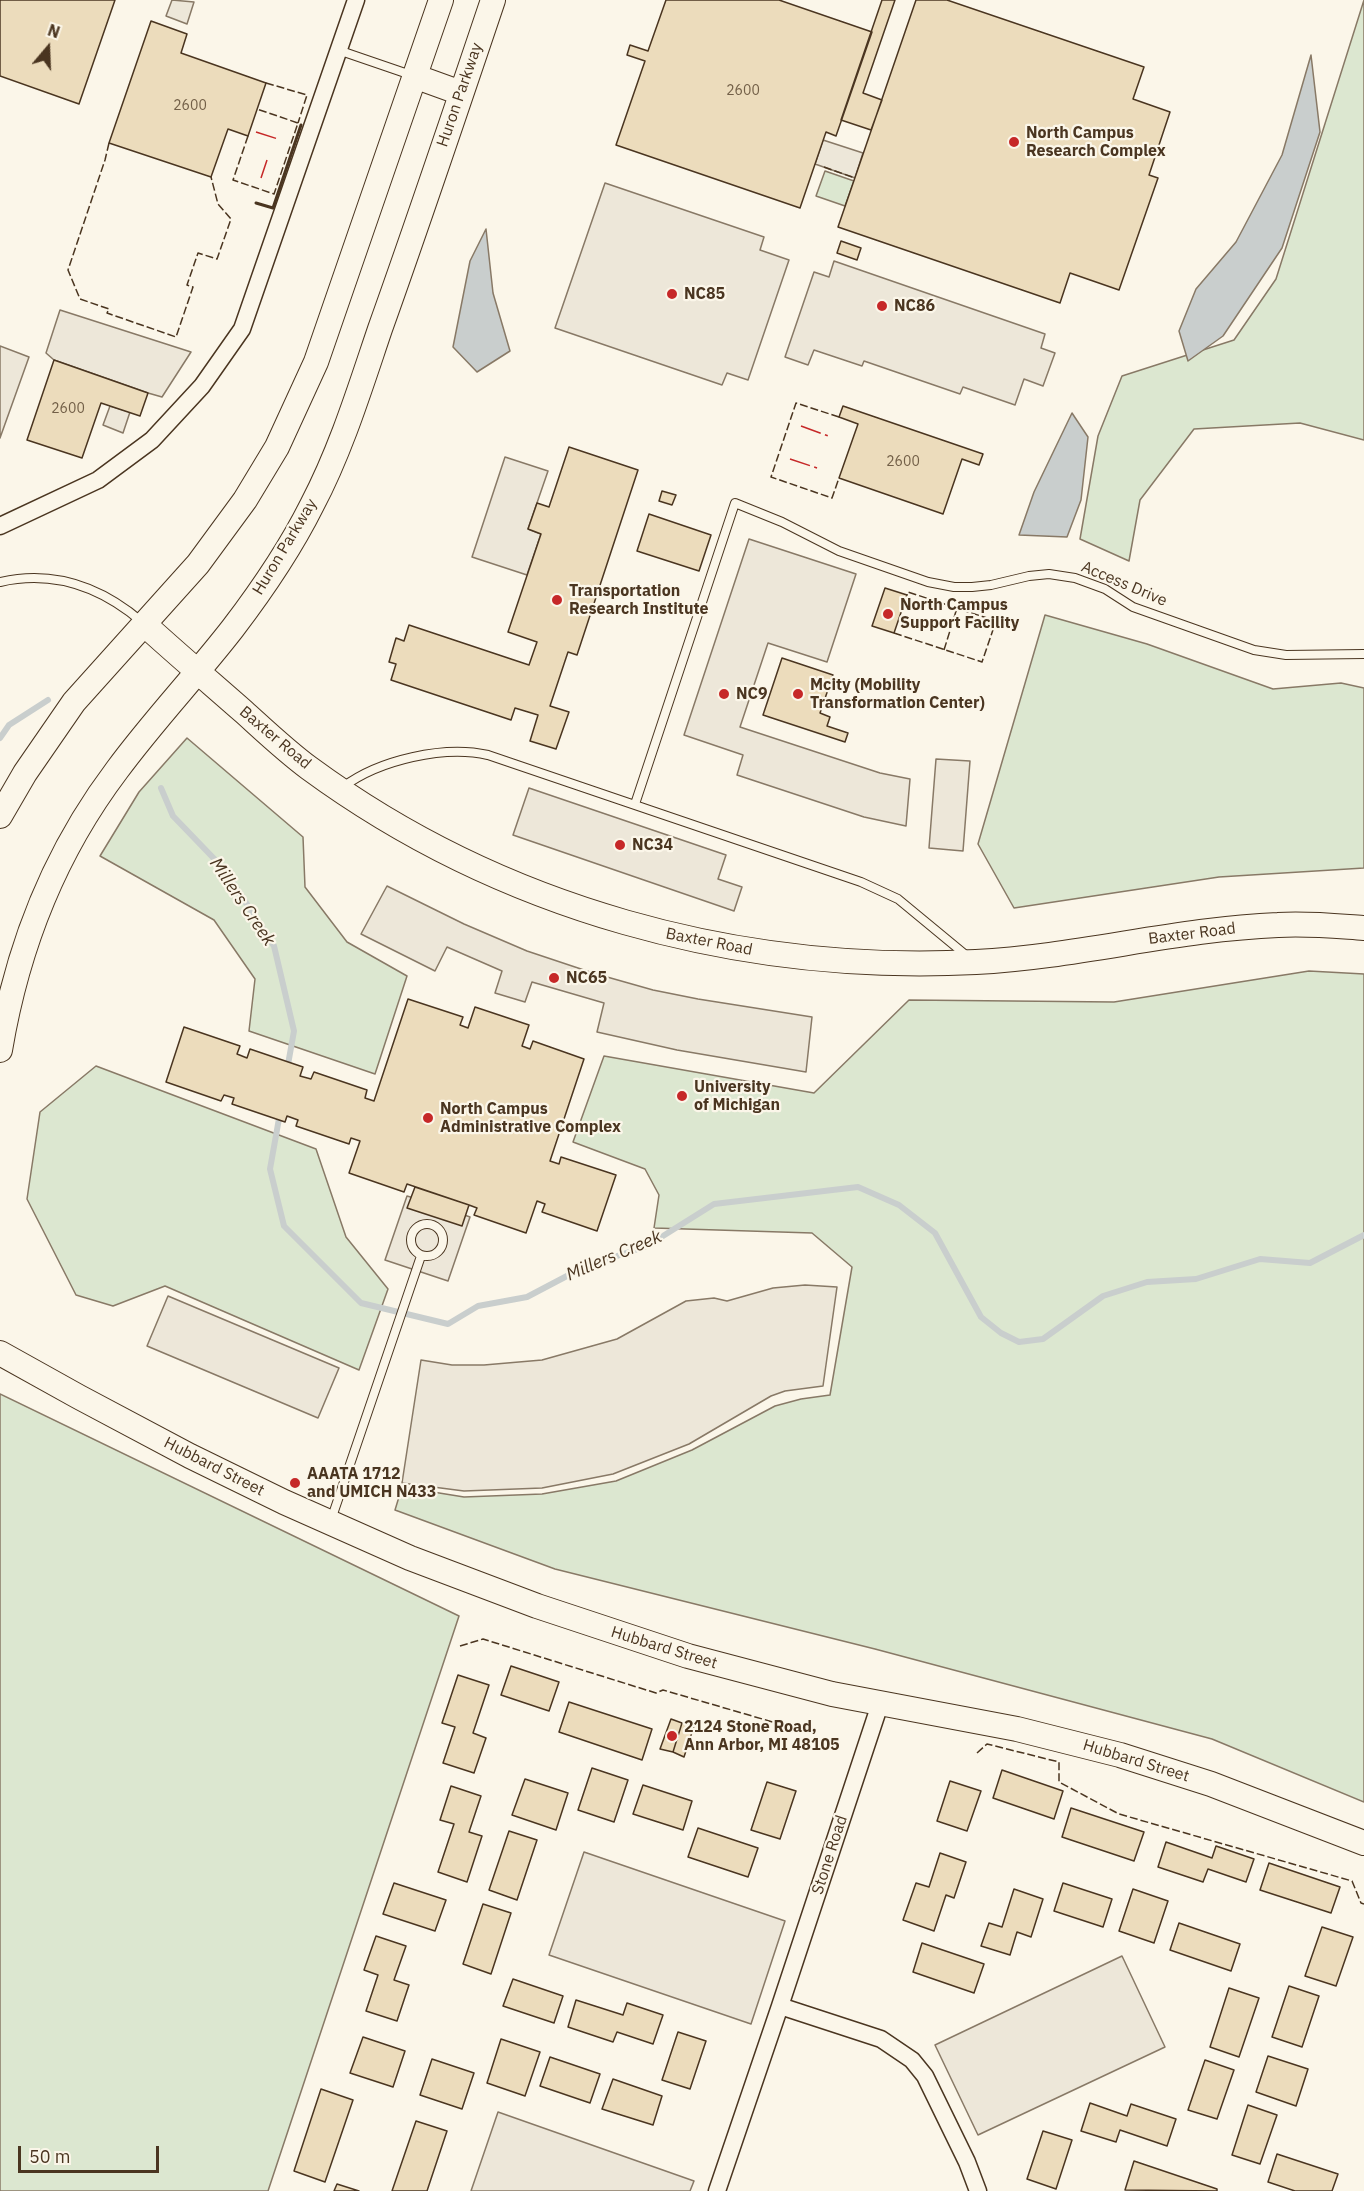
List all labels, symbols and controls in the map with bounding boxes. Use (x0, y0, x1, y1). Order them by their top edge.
north arrow (18, 18, 78, 78)
text: N (45, 20, 63, 42)
street label: Huron Parkway (433, 40, 487, 150)
house number: 2600 (726, 83, 760, 99)
house number: 2600 (173, 98, 207, 114)
place label: North Campus Research Complex (1026, 123, 1166, 161)
marker: North Campus Research Complex (1007, 135, 1021, 149)
place label: NC85 (684, 284, 725, 304)
marker: NC85 (665, 287, 679, 301)
place label: NC86 (894, 296, 935, 316)
marker: NC86 (875, 299, 889, 313)
house number: 2600 (51, 401, 85, 417)
house number: 2600 (886, 454, 920, 470)
street label: Huron Parkway (249, 495, 321, 599)
street label: Access Drive (1078, 557, 1170, 611)
place label: Transportation Research Institute (569, 581, 708, 619)
marker: Transportation Research Institute (550, 593, 564, 607)
place label: North Campus Support Facility (900, 595, 1019, 633)
marker: North Campus Support Facility (881, 607, 895, 621)
place label: Mcity (Mobility Transformation Center) (810, 675, 985, 713)
place label: NC9 (736, 684, 768, 704)
marker: NC9 (717, 687, 731, 701)
marker: Mcity (Mobility Transformation Center) (791, 687, 805, 701)
street label: Baxter Road (235, 702, 315, 774)
place label: NC34 (632, 835, 673, 855)
marker: NC34 (613, 838, 627, 852)
water label: Millers Creek (205, 854, 279, 950)
street label: Baxter Road (1147, 919, 1237, 949)
street label: Baxter Road (664, 924, 754, 960)
place label: NC65 (566, 968, 607, 988)
marker: NC65 (547, 971, 561, 985)
place label: University of Michigan (694, 1077, 780, 1115)
marker: University of Michigan (675, 1089, 689, 1103)
place label: North Campus Administrative Complex (440, 1099, 621, 1137)
marker: North Campus Administrative Complex (421, 1111, 435, 1125)
water label: Millers Creek (563, 1226, 665, 1286)
street label: Hubbard Street (161, 1433, 267, 1501)
place label: AAATA 1712 and UMICH N433 (307, 1464, 436, 1502)
marker: AAATA 1712 and UMICH N433 (288, 1476, 302, 1490)
street label: Hubbard Street (608, 1623, 720, 1673)
place label: 2124 Stone Road, Ann Arbor, MI 48105 (684, 1717, 840, 1755)
marker: 2124 Stone Road, Ann Arbor, MI 48105 (665, 1729, 679, 1743)
street label: Hubbard Street (1080, 1736, 1192, 1786)
street label: Stone Road (808, 1813, 852, 1897)
scale bar (21, 2134, 162, 2172)
text: 50 m (29, 2145, 71, 2168)

